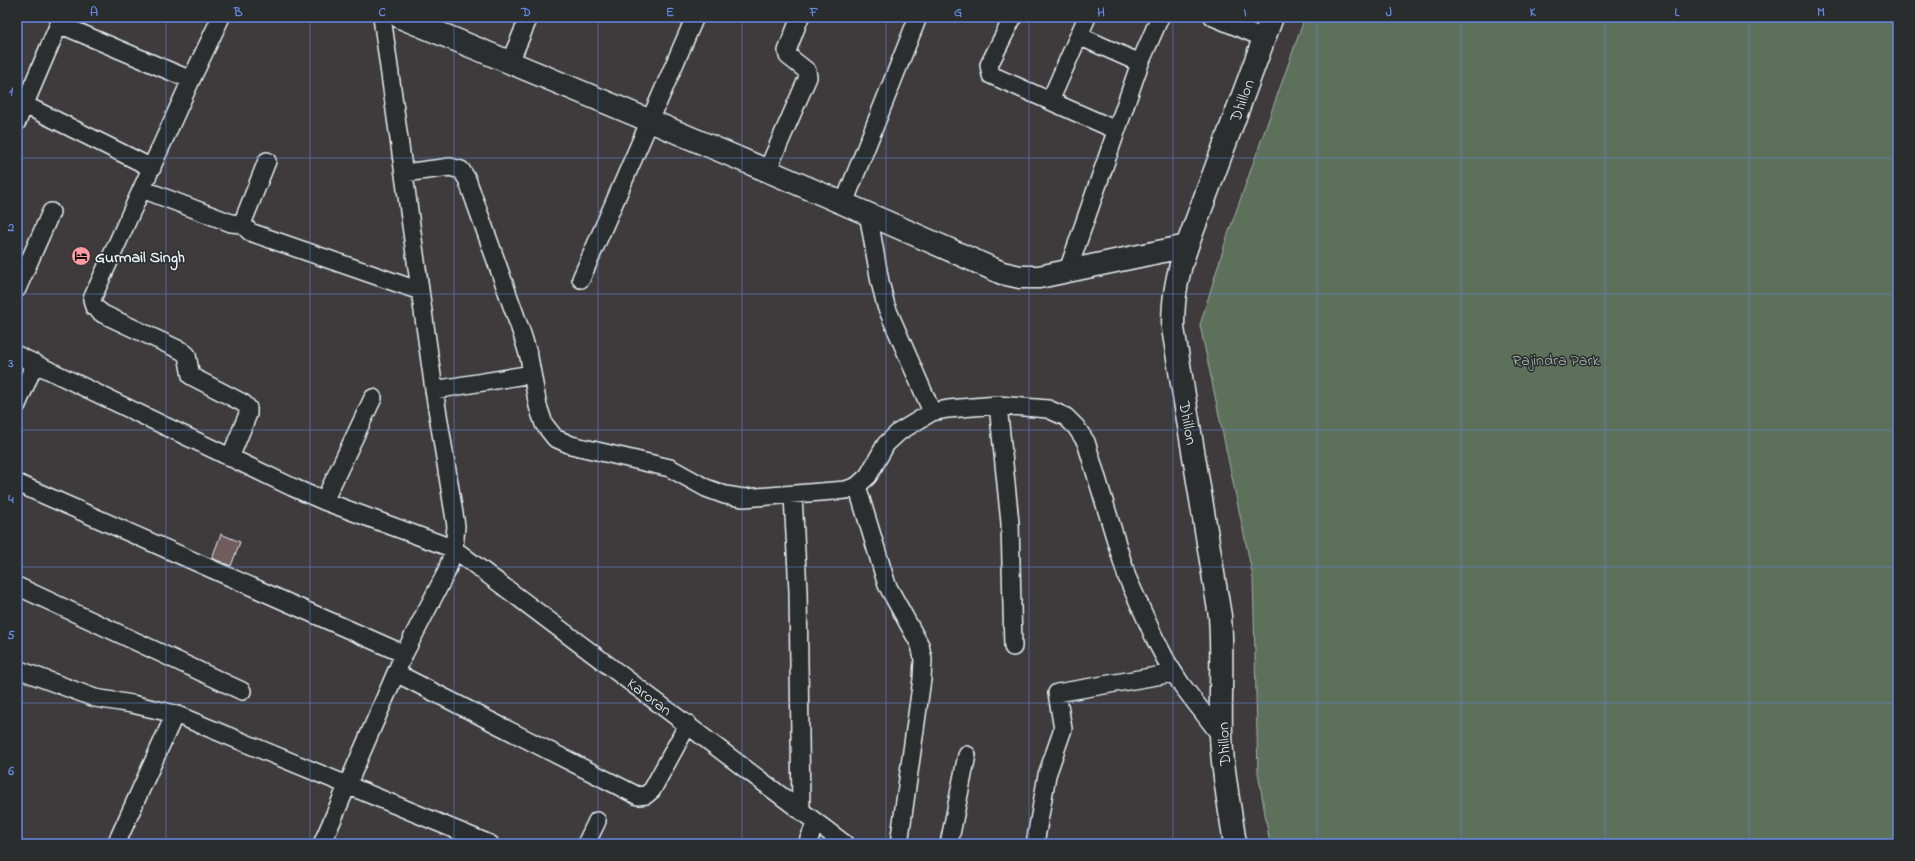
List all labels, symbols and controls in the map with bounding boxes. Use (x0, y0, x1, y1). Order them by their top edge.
text: A (90, 3, 98, 22)
text: B (233, 3, 243, 22)
text: C (378, 3, 386, 22)
text: D (520, 3, 531, 22)
text: E (666, 3, 674, 22)
text: F (809, 3, 819, 22)
text: G (954, 3, 962, 22)
text: H (1097, 3, 1105, 22)
text: I (1243, 3, 1247, 22)
text: J (1386, 3, 1392, 22)
text: K (1530, 3, 1537, 22)
text: L (1675, 3, 1681, 22)
text: M (1817, 3, 1825, 22)
street label: Dhillon (1224, 76, 1262, 126)
text: 1 (9, 82, 14, 101)
text: 2 (7, 218, 15, 237)
hotel icon: Gurmail Singh (70, 245, 92, 267)
place label: Gurmail Singh (95, 246, 185, 271)
park label: Rajindra Park (1513, 349, 1600, 373)
text: 3 (7, 354, 14, 373)
street label: Dhillon (1171, 399, 1203, 447)
text: 4 (7, 490, 14, 509)
text: 5 (7, 626, 15, 645)
street label: Karoran (621, 673, 677, 723)
street label: Dhillon (1212, 721, 1238, 767)
text: 6 (7, 762, 14, 781)

